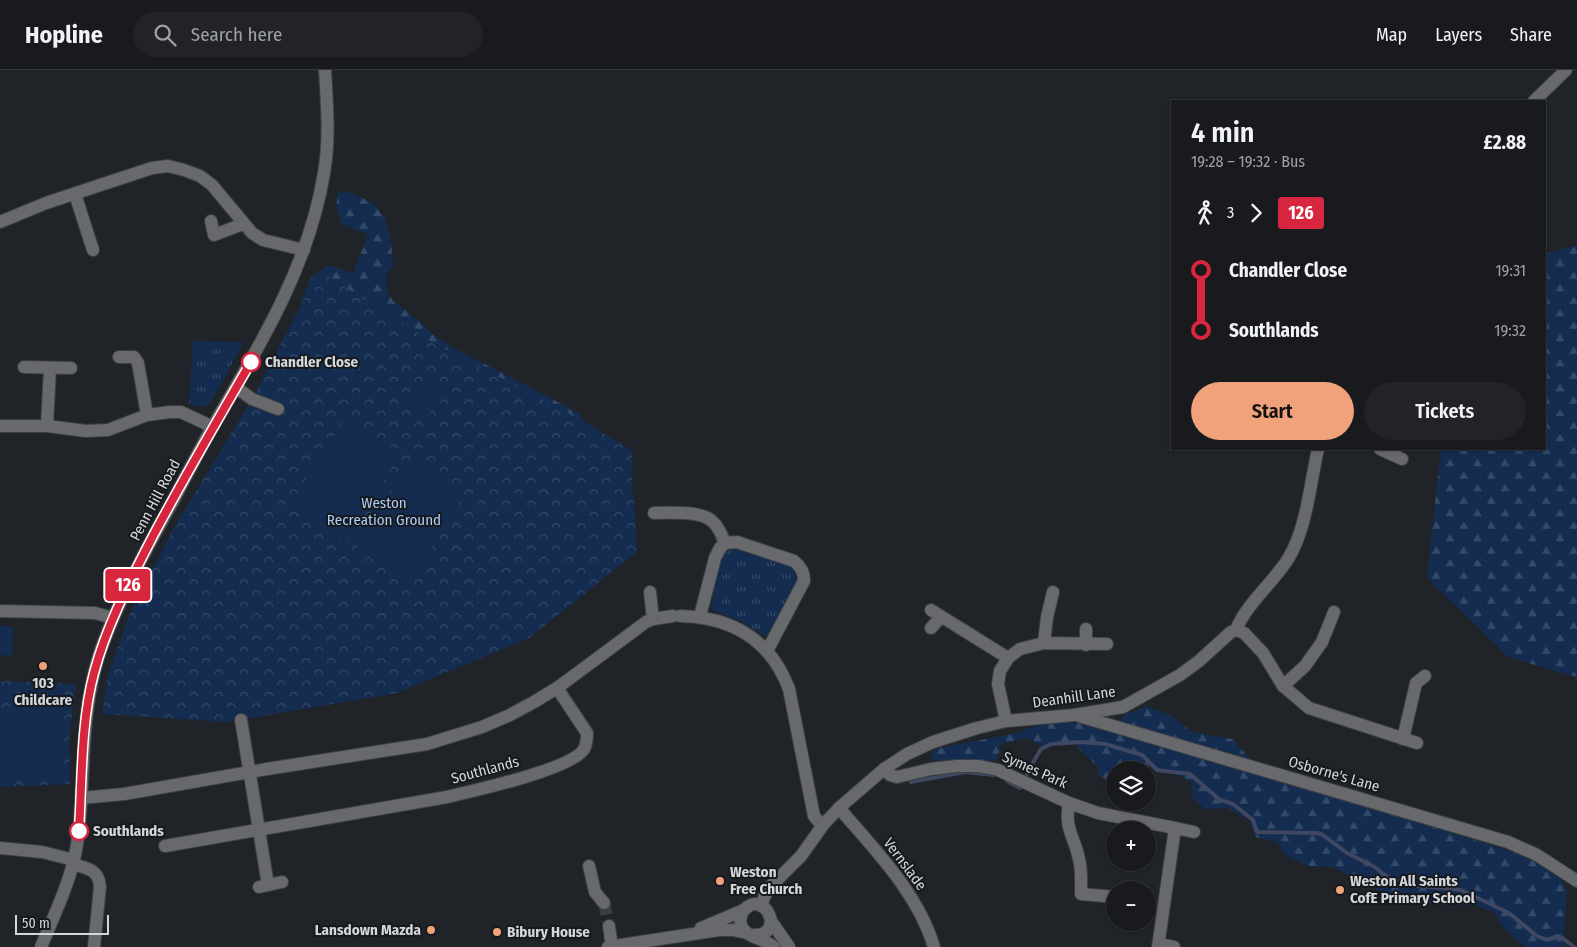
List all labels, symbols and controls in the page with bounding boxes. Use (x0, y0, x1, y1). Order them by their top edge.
search box (133, 12, 483, 57)
text: Hopline (25, 21, 103, 49)
icon: search (151, 21, 179, 49)
text: Search here (191, 23, 282, 46)
text: Map (1376, 24, 1407, 46)
text: Layers (1435, 24, 1482, 46)
text: Share (1510, 24, 1552, 46)
text: 4 min (1191, 116, 1255, 149)
text: £2.88 (1483, 131, 1526, 154)
text: 19:28 – 19:32 · Bus (1191, 152, 1305, 171)
icon: walk (1191, 199, 1219, 227)
icon: forward (1242, 199, 1270, 227)
text: 126 (1288, 202, 1314, 224)
text: 3 (1227, 203, 1234, 222)
text: Chandler Close (1229, 259, 1347, 282)
text: 19:31 (1495, 261, 1526, 280)
text: Southlands (1229, 319, 1319, 342)
text: 19:32 (1494, 321, 1526, 340)
marker: Chandler Close (241, 352, 261, 372)
place label: Chandler Close (265, 353, 359, 371)
button: Start (1191, 382, 1354, 440)
button: Tickets (1364, 382, 1526, 440)
street label: Penn Hill Road (126, 456, 184, 544)
park label: Weston Recreation Ground (327, 494, 441, 529)
line badge: 126 (99, 569, 157, 601)
text: 126 (115, 574, 141, 596)
marker: 103 Childcare (37, 660, 49, 672)
place label: 103 Childcare (14, 674, 72, 709)
street label: Deanhill Lane (1031, 682, 1117, 712)
street label: Symes Park (1000, 748, 1070, 792)
street label: Southlands (449, 752, 521, 788)
street label: Osborne's Lane (1286, 752, 1382, 796)
map controls (1106, 761, 1156, 931)
button: layers (1106, 761, 1156, 811)
marker: Southlands (69, 821, 89, 841)
button: + (1106, 821, 1156, 871)
place label: Southlands (93, 822, 164, 840)
street label: Vernslade (879, 834, 931, 894)
place label: Weston Free Church (730, 863, 802, 898)
place label: Weston All Saints CofE Primary School (1350, 872, 1476, 907)
marker: Weston Free Church (714, 875, 726, 887)
button: − (1106, 881, 1156, 931)
marker: Weston All Saints CofE Primary School (1334, 884, 1346, 896)
scale bar (15, 912, 109, 935)
text: 50 m (22, 915, 50, 932)
place label: Lansdown Mazda (315, 921, 422, 939)
place label: Bibury House (507, 923, 590, 941)
marker: Lansdown Mazda (425, 924, 437, 936)
marker: Bibury House (491, 926, 503, 938)

